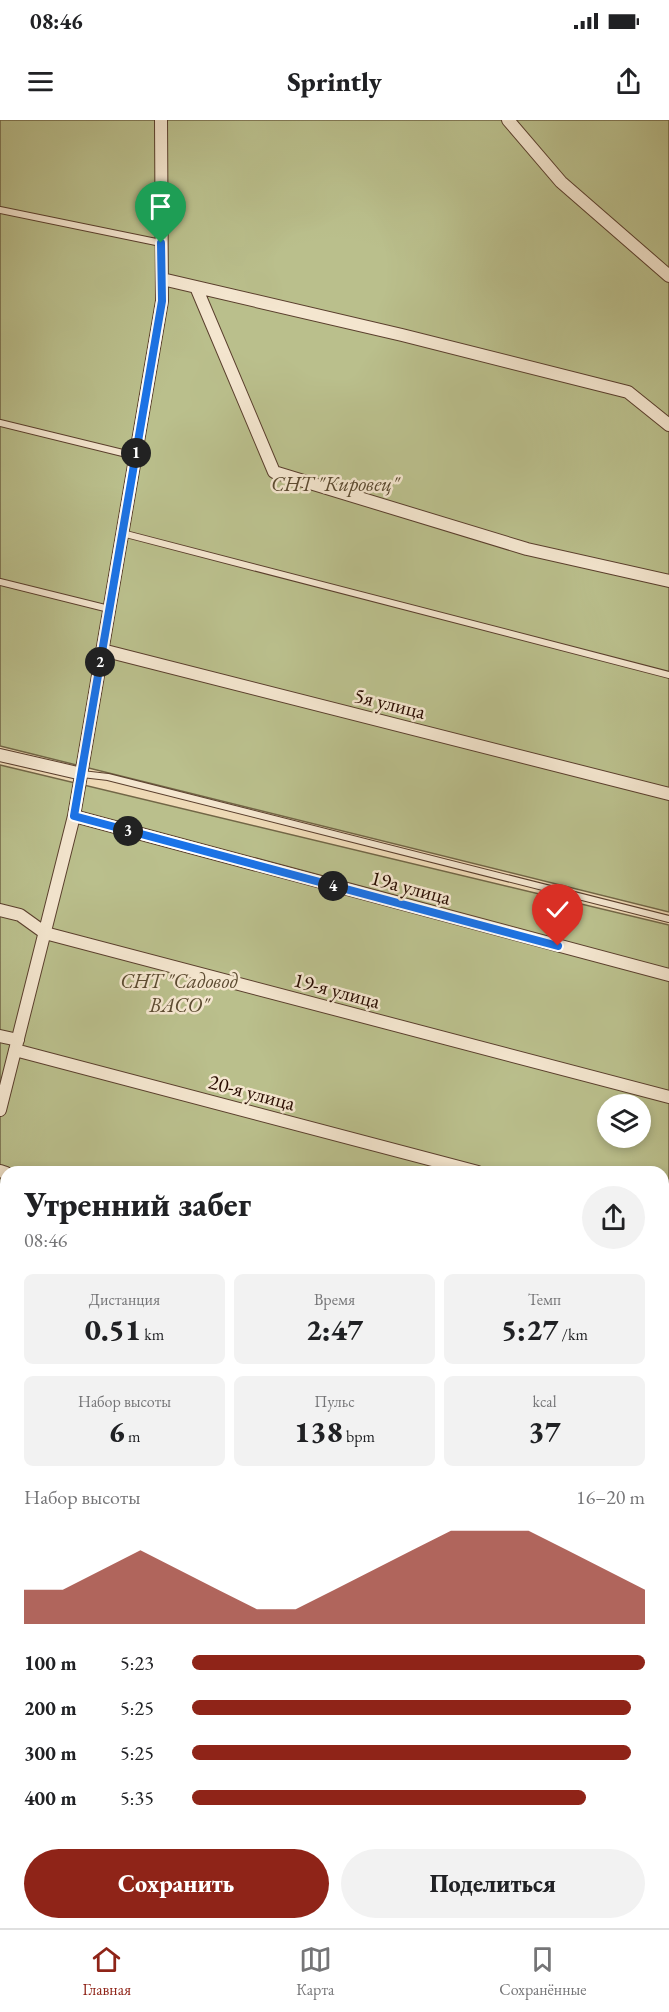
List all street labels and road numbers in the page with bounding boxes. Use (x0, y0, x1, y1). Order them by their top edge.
street label: 5я улица (351, 681, 429, 725)
street label: 19а улица (368, 863, 455, 911)
street label: 19-я улица (291, 966, 384, 1015)
street label: 20-я улица (206, 1068, 299, 1117)

